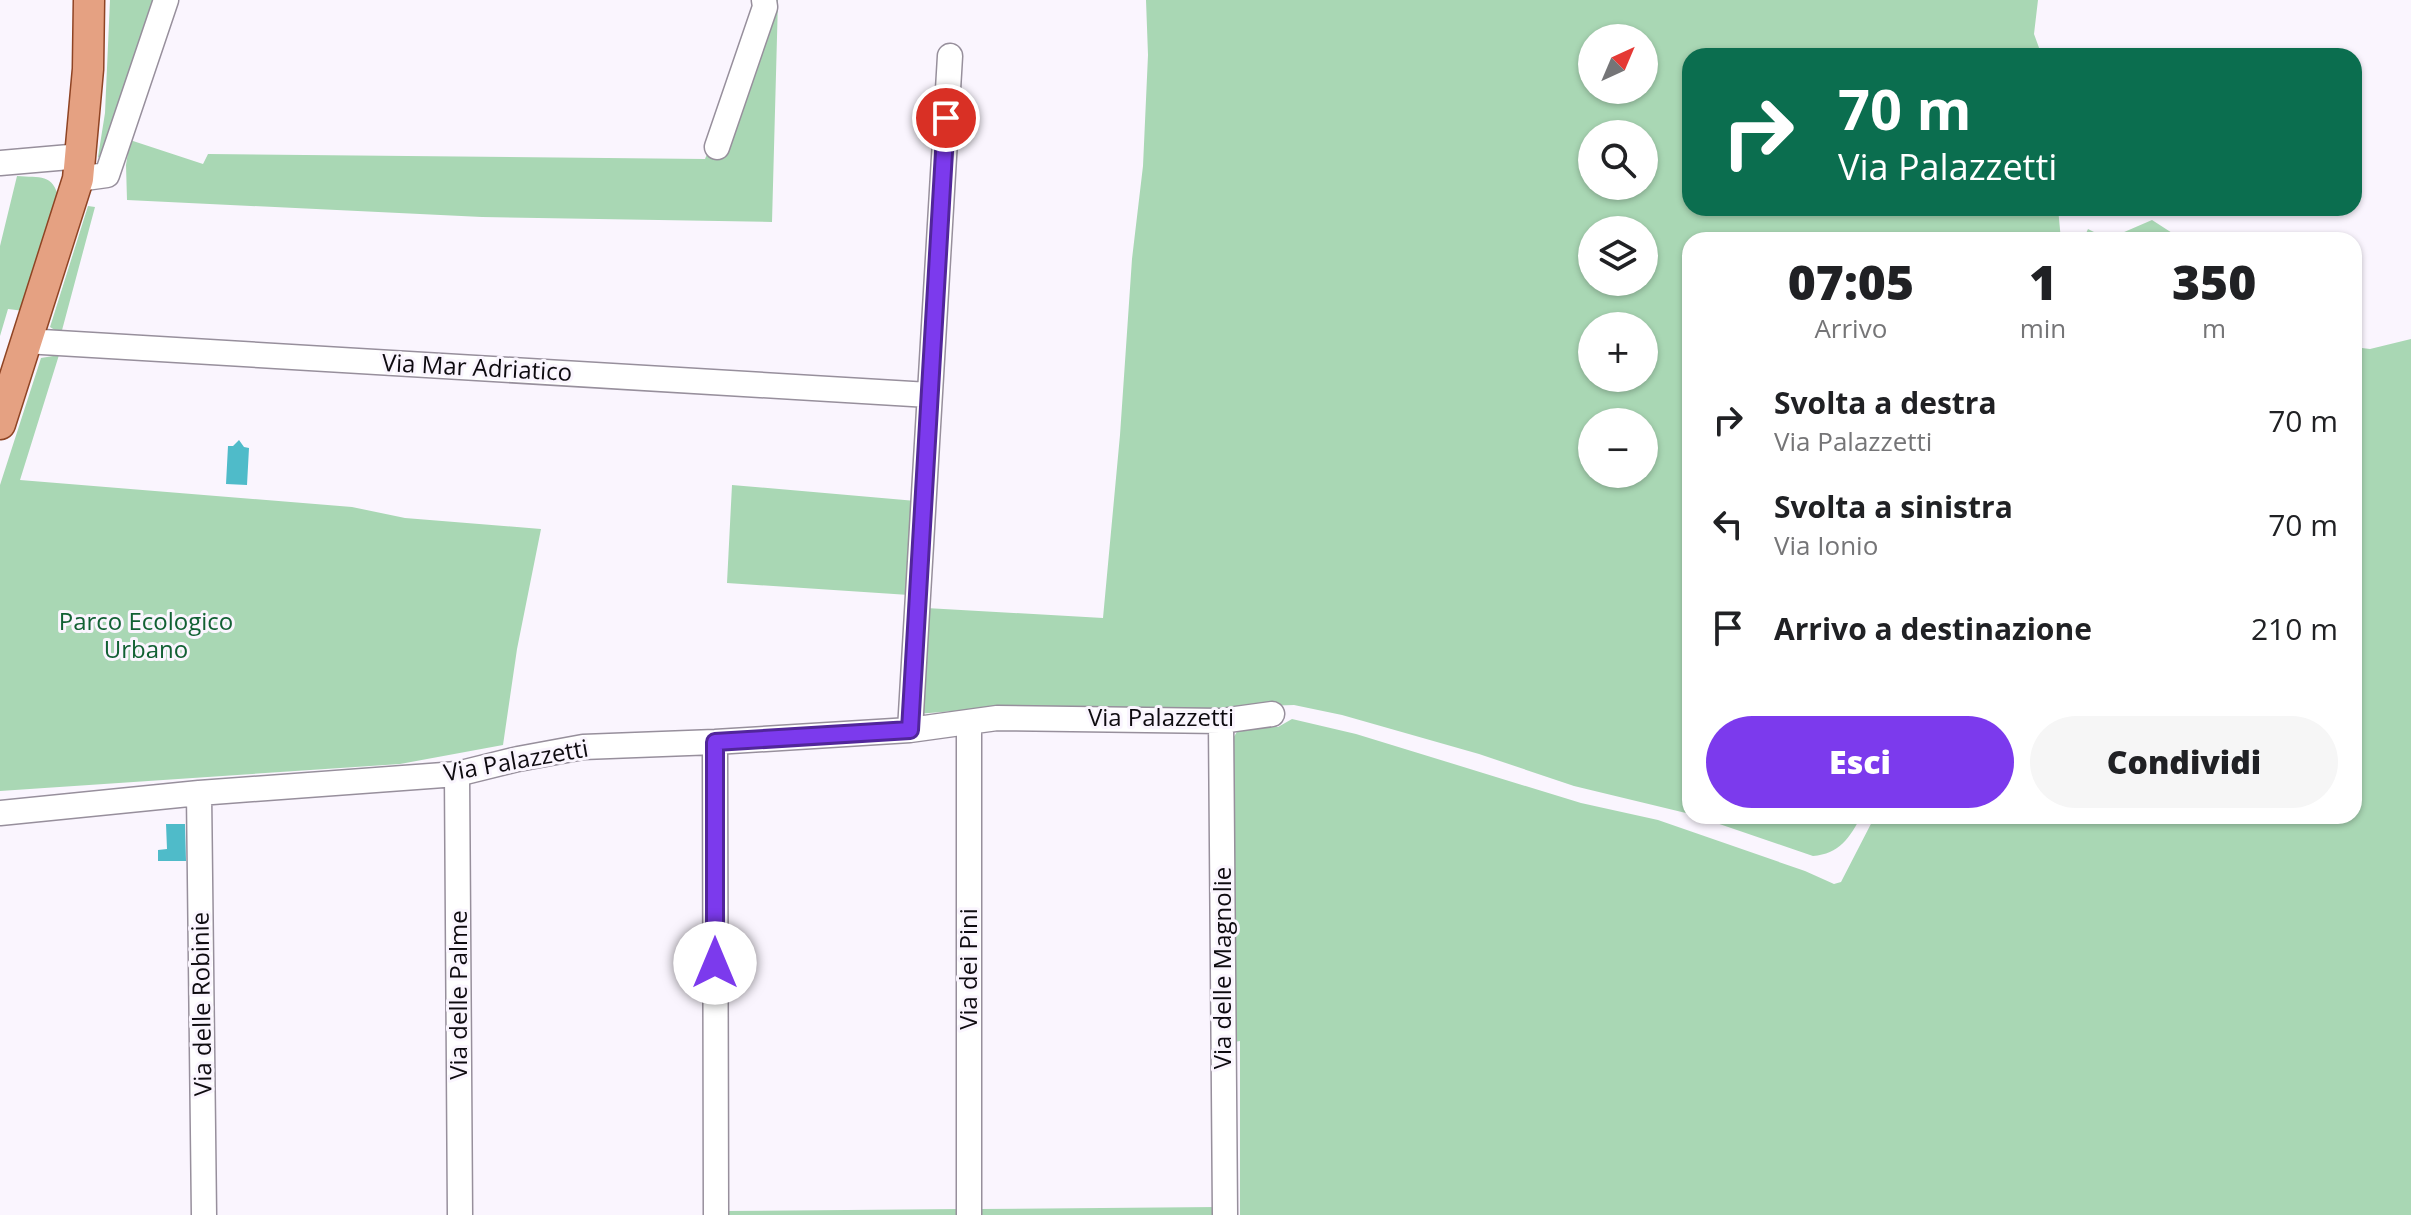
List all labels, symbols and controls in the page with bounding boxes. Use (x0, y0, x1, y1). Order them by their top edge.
north arrow (1578, 24, 1658, 104)
map controls (1578, 24, 1658, 488)
text: 70 m (1838, 70, 1972, 146)
icon: right (1706, 80, 1810, 184)
pin (912, 84, 980, 152)
icon: arrive (924, 96, 968, 140)
button: search (1578, 120, 1658, 200)
text: Via Palazzetti (1838, 142, 2057, 191)
button: layers (1578, 216, 1658, 296)
text: 07:05 (1788, 249, 1914, 314)
text: 1 (2029, 249, 2057, 314)
text: 350 (2172, 249, 2256, 314)
text: Arrivo (1814, 310, 1887, 346)
text: min (2020, 310, 2066, 346)
text: m (2202, 310, 2226, 346)
button: + (1578, 312, 1658, 392)
street label: Via Mar Adriatico (381, 345, 573, 388)
text: Svolta a destra (1774, 382, 1997, 423)
icon: right (1706, 398, 1750, 442)
text: 70 m (2268, 400, 2338, 441)
button: − (1578, 408, 1658, 488)
text: Via Palazzetti (1774, 423, 1932, 459)
text: Svolta a sinistra (1774, 486, 2013, 527)
icon: left (1706, 502, 1750, 546)
text: 70 m (2268, 504, 2338, 545)
text: Via Ionio (1774, 527, 1878, 563)
park label: Parco Ecologico Urbano (59, 604, 233, 665)
icon: arrive (1706, 606, 1750, 650)
text: Arrivo a destinazione (1774, 608, 2092, 649)
text: 210 m (2251, 608, 2338, 649)
street label: Via Palazzetti (1088, 700, 1234, 733)
button: Esci (1706, 716, 2014, 808)
button: Condividi (2030, 716, 2338, 808)
street label: Via Palazzetti (441, 731, 591, 788)
street label: Via delle Magnolie (1205, 867, 1238, 1069)
street label: Via dei Pini (951, 908, 984, 1030)
street label: Via delle Palme (441, 910, 474, 1080)
street label: Via delle Robinie (182, 912, 219, 1096)
position arrow (673, 921, 757, 1005)

